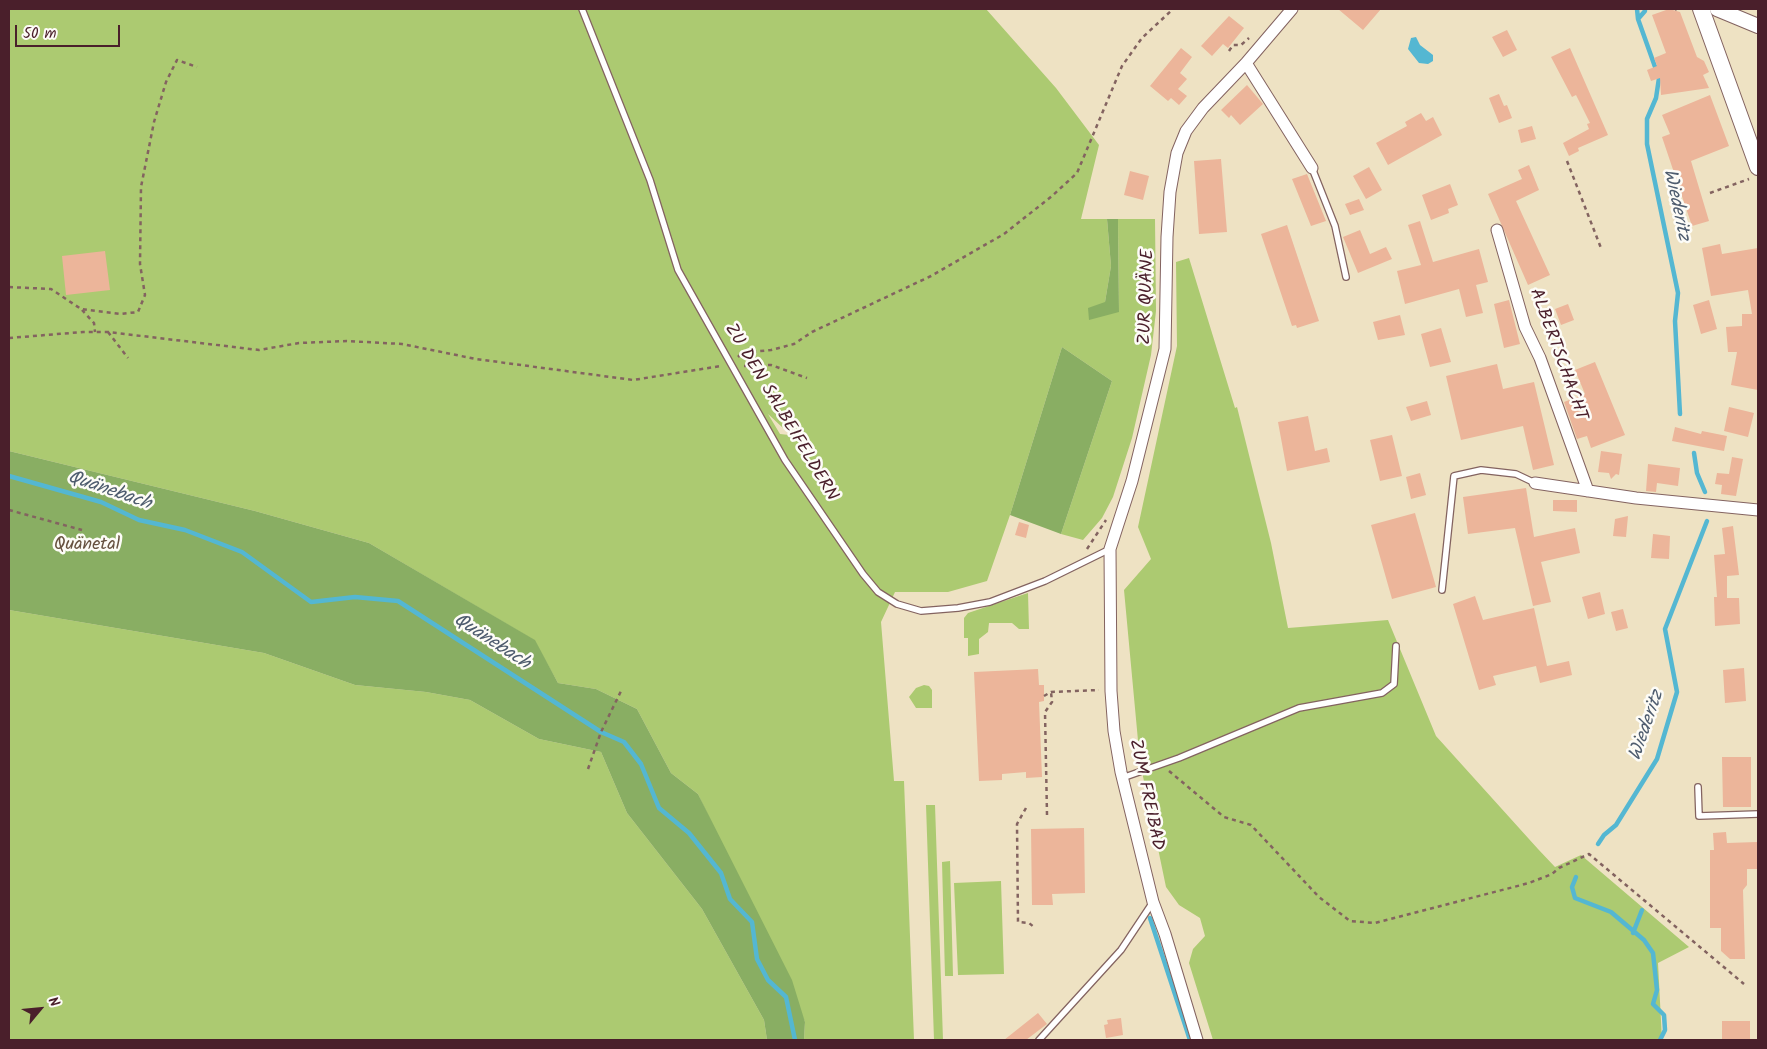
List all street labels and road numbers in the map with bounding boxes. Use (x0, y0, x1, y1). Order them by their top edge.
street label: ZUR QUÄNE (1136, 249, 1160, 345)
street label: ALBERTSCHACHT (1523, 286, 1591, 424)
street label: ZU DEN SALBEIFELDERN (718, 320, 842, 506)
street label: ZUM FREIBAD (1123, 737, 1167, 853)

